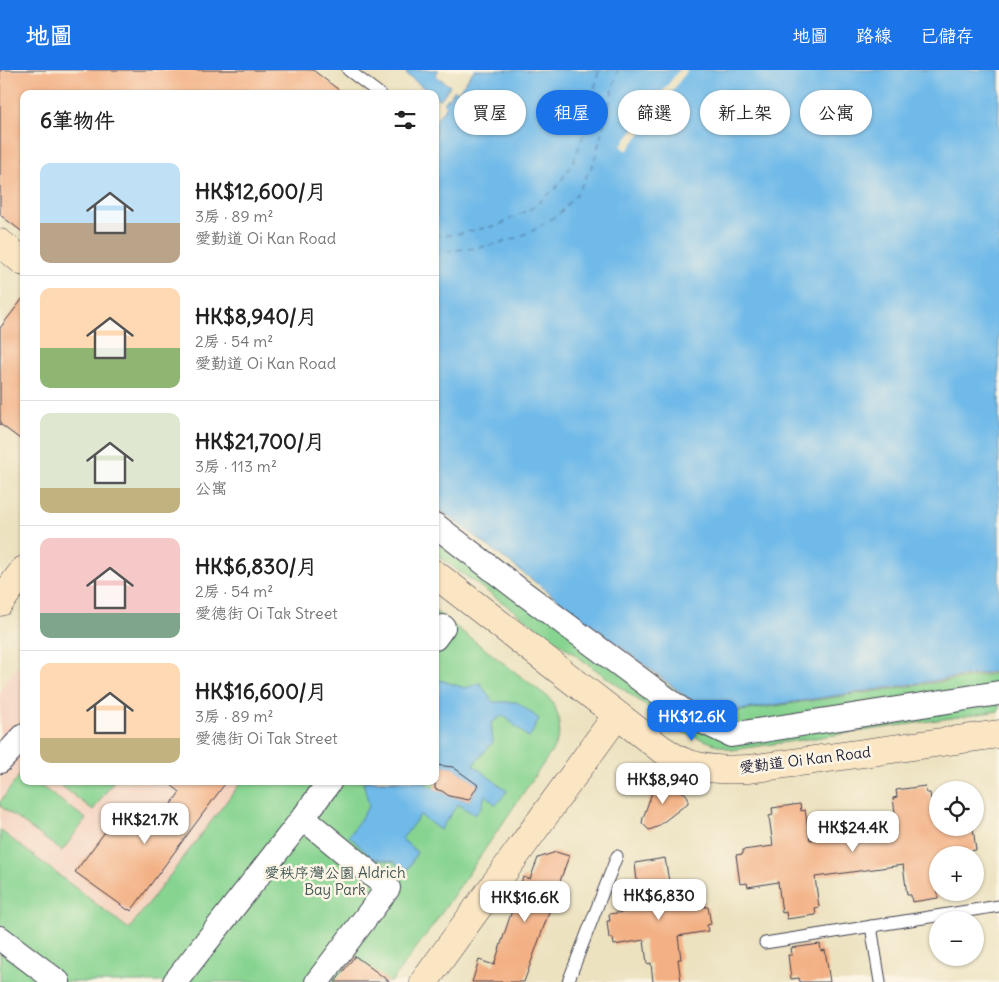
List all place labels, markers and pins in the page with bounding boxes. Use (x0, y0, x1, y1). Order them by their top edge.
pin: HK$12.6K (640, 700, 744, 742)
pin: HK$8,940 (611, 762, 715, 805)
pin: HK$21.7K (93, 802, 197, 845)
pin: HK$24.4K (801, 810, 905, 853)
pin: HK$6,830 (607, 878, 711, 921)
pin: HK$16.6K (473, 880, 577, 923)

